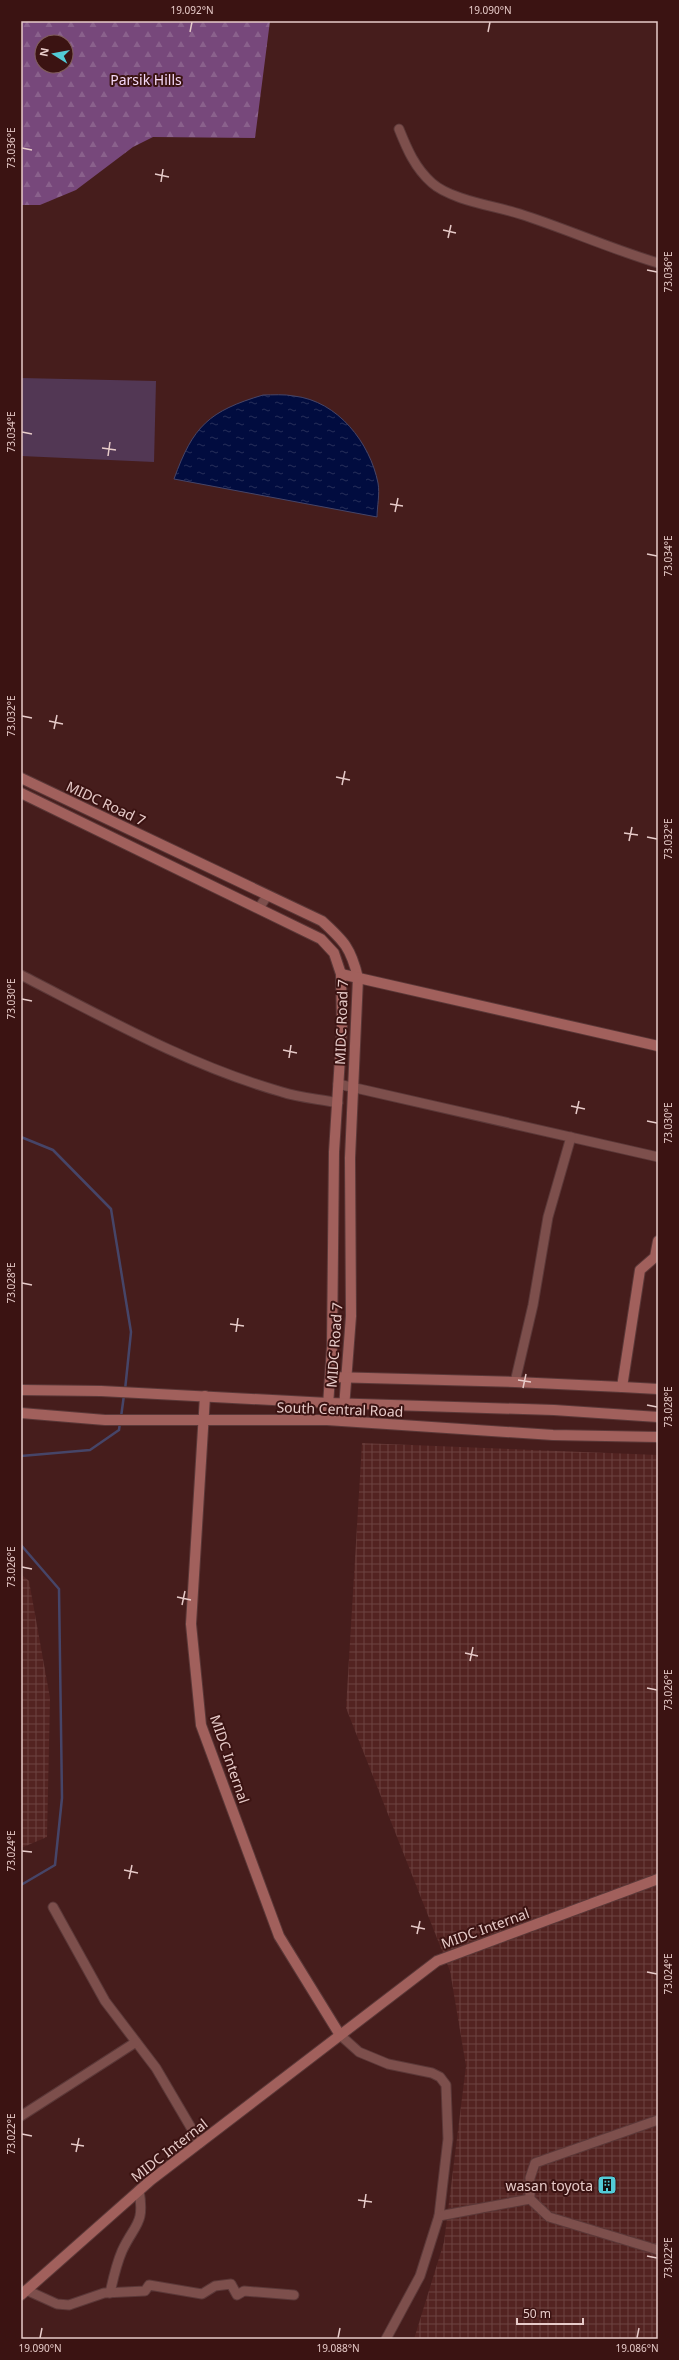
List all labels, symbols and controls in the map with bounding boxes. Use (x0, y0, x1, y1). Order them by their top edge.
text: 19.092°N (170, 3, 214, 17)
text: 19.090°N (468, 3, 512, 17)
north arrow (34, 34, 74, 74)
text: N (35, 46, 52, 58)
park label: Parsik Hills (110, 70, 182, 89)
text: 73.036°E (4, 127, 18, 169)
text: 73.036°E (661, 251, 675, 293)
text: 73.034°E (4, 411, 18, 453)
text: 73.034°E (661, 535, 675, 577)
text: 73.032°E (4, 695, 18, 737)
street label: MIDC Road 7 (63, 776, 149, 830)
text: 73.032°E (661, 818, 675, 860)
text: 73.030°E (4, 978, 18, 1020)
street label: MIDC Road 7 (330, 979, 352, 1065)
text: 73.030°E (661, 1102, 675, 1144)
text: 73.028°E (4, 1262, 18, 1304)
street label: MIDC Road 7 (322, 1302, 346, 1388)
text: 73.028°E (661, 1386, 675, 1428)
street label: South Central Road (276, 1397, 404, 1421)
text: 73.026°E (4, 1546, 18, 1588)
text: 73.026°E (661, 1669, 675, 1711)
street label: MIDC Internal (206, 1712, 254, 1806)
text: 73.024°E (4, 1830, 18, 1872)
street label: MIDC Internal (438, 1903, 532, 1953)
text: 73.024°E (661, 1953, 675, 1995)
text: 73.022°E (4, 2113, 18, 2155)
street label: MIDC Internal (127, 2114, 211, 2186)
building icon: wasan toyota (596, 2174, 618, 2196)
place label: wasan toyota (506, 2176, 593, 2195)
text: 73.022°E (661, 2237, 675, 2279)
scale bar (517, 2300, 583, 2326)
text: 50 m (523, 2305, 551, 2322)
text: 19.090°N (18, 2341, 62, 2355)
text: 19.088°N (316, 2341, 360, 2355)
text: 19.086°N (615, 2341, 659, 2355)

